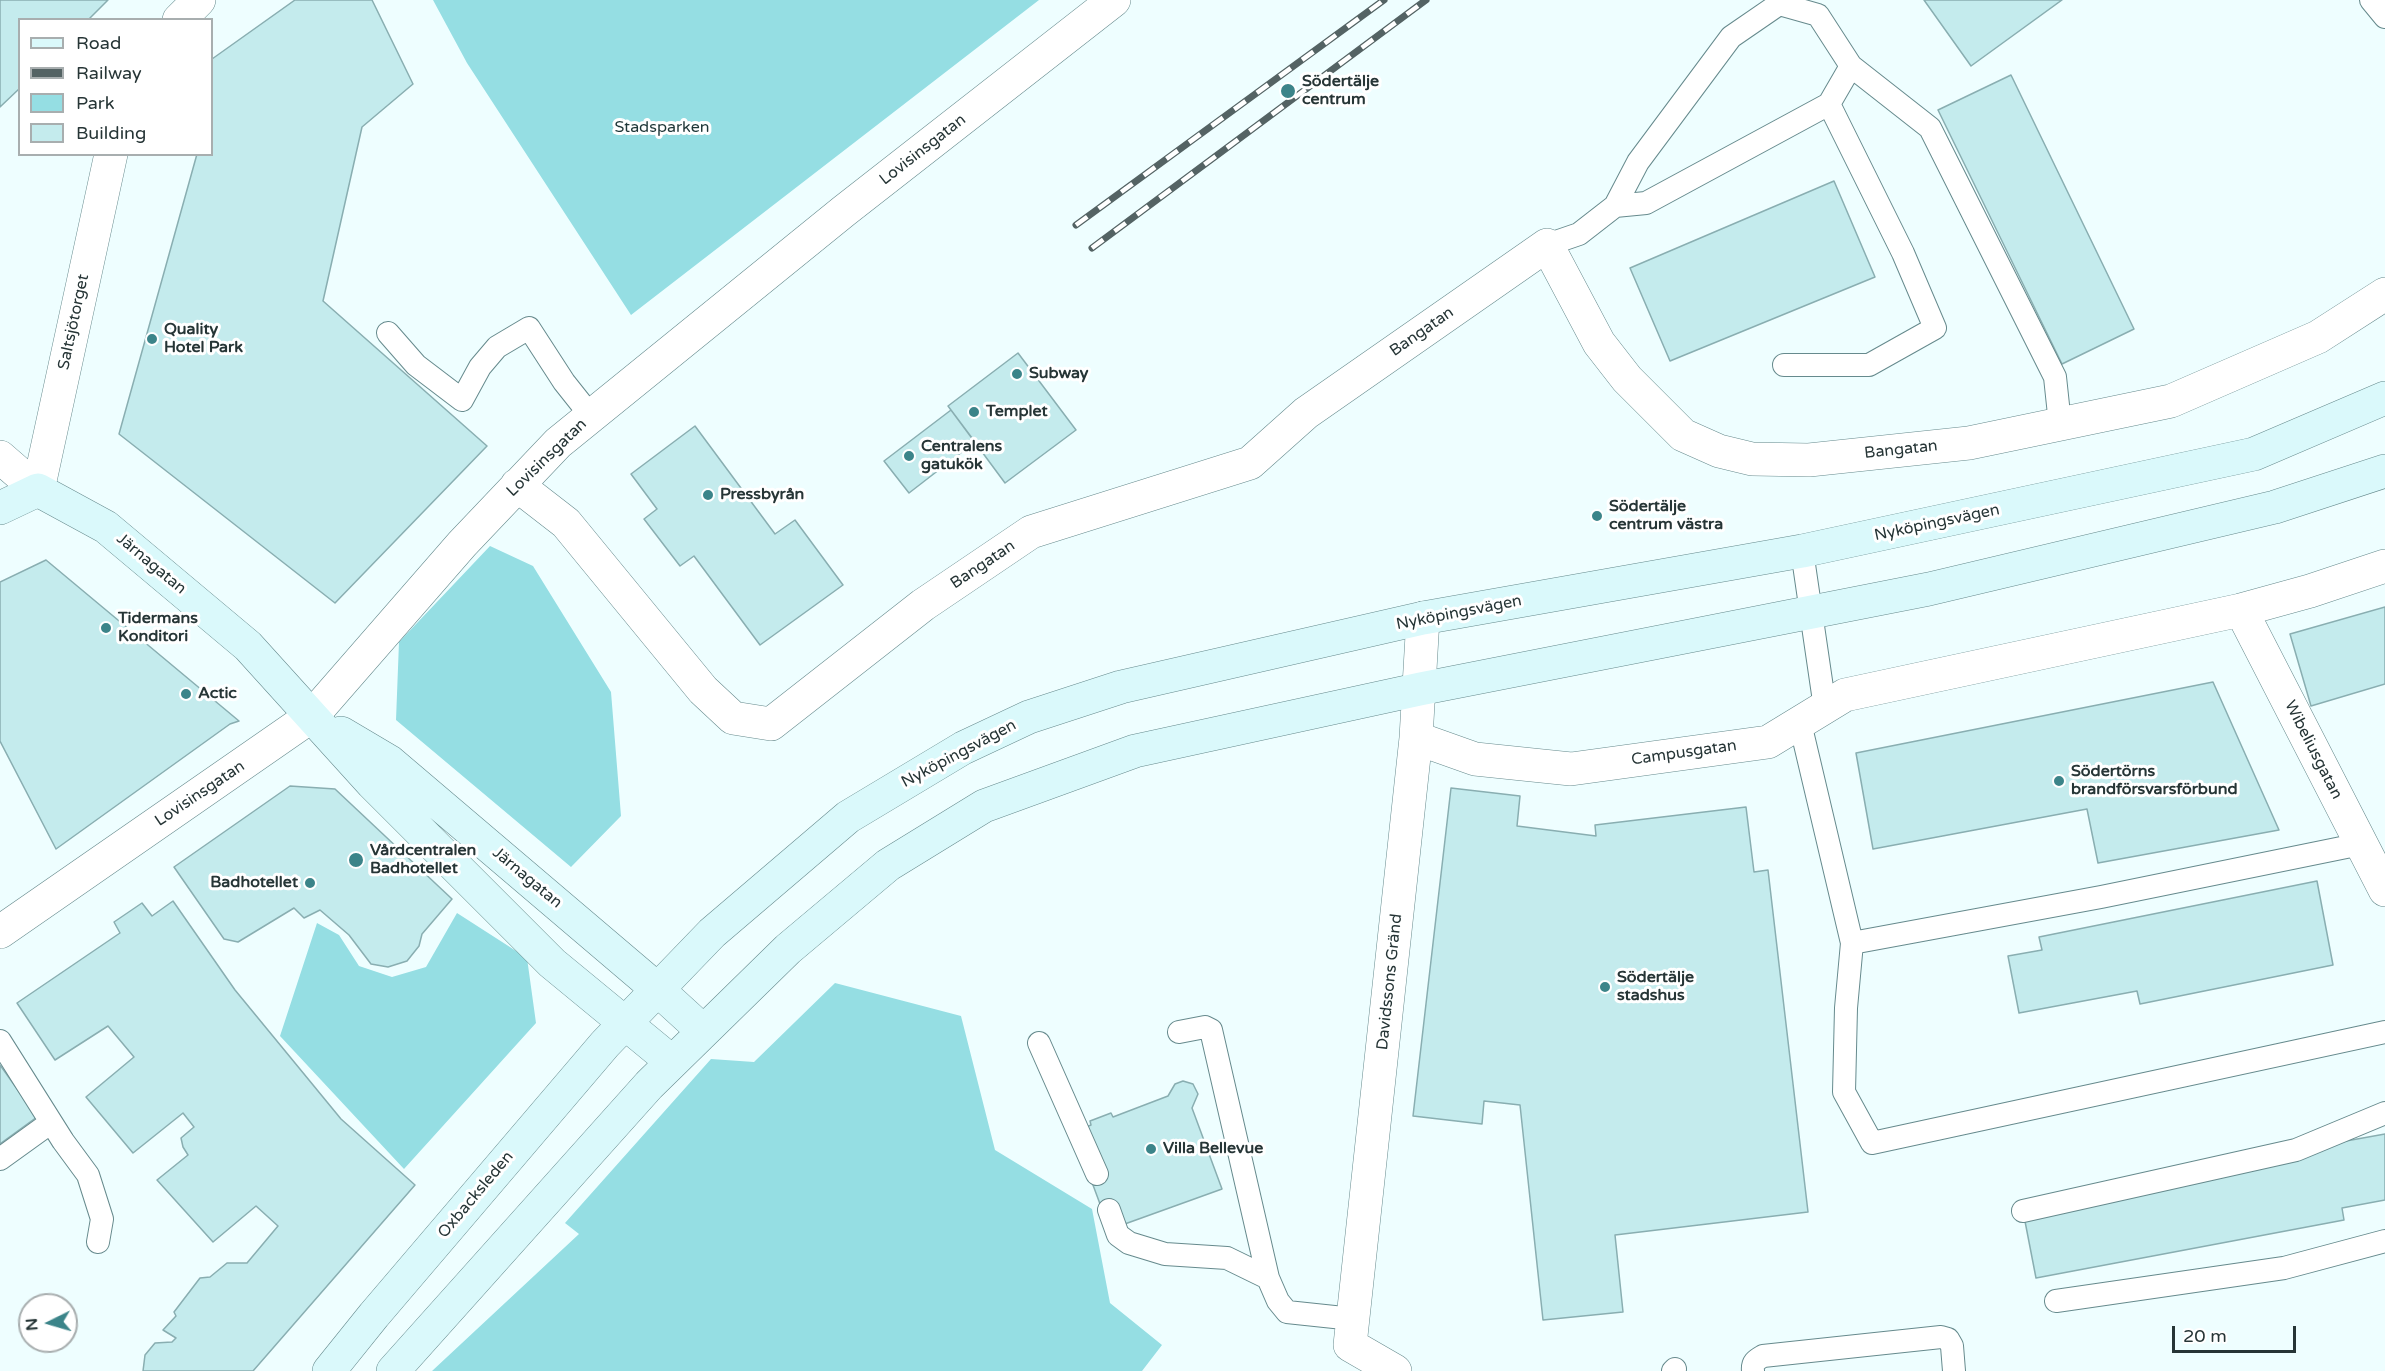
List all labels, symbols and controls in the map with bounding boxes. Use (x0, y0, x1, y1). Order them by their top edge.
legend (18, 18, 213, 156)
text: Road (76, 32, 121, 54)
text: Railway (76, 62, 142, 84)
place label: Södertälje centrum (1302, 72, 1379, 110)
marker: Södertälje centrum (1279, 82, 1297, 100)
text: Park (76, 92, 114, 114)
street label: Lovisinsgatan (876, 110, 970, 190)
park label: Stadsparken (615, 118, 709, 138)
text: Building (76, 122, 146, 144)
street label: Saltsjötorget (55, 272, 93, 372)
street label: Bangatan (1386, 303, 1458, 361)
place label: Quality Hotel Park (164, 320, 243, 358)
marker: Quality Hotel Park (145, 332, 159, 346)
place label: Subway (1029, 364, 1088, 384)
marker: Subway (1010, 367, 1024, 381)
place label: Templet (986, 402, 1048, 422)
marker: Templet (967, 405, 981, 419)
street label: Lovisinsgatan (503, 415, 591, 501)
place label: Centralens gatukök (921, 437, 1002, 475)
street label: Bangatan (1863, 437, 1939, 463)
marker: Centralens gatukök (902, 449, 916, 463)
place label: Pressbyrån (720, 485, 804, 505)
marker: Pressbyrån (701, 488, 715, 502)
place label: Södertälje centrum västra (1609, 497, 1723, 535)
street label: Nyköpingsvägen (1873, 500, 2001, 546)
marker: Södertälje centrum västra (1590, 509, 1604, 523)
street label: Järnagatan (112, 529, 190, 599)
street label: Bangatan (947, 536, 1019, 594)
street label: Nyköpingsvägen (1395, 591, 1523, 635)
place label: Tidermans Konditori (118, 609, 198, 647)
marker: Tidermans Konditori (99, 621, 113, 635)
place label: Actic (198, 684, 237, 704)
marker: Actic (179, 687, 193, 701)
street label: Wibeliusgatan (2280, 697, 2346, 803)
street label: Nyköpingsvägen (898, 716, 1020, 792)
street label: Campusgatan (1630, 736, 1738, 770)
street label: Lovisinsgatan (151, 757, 249, 831)
place label: Södertörns brandförsvarsförbund (2071, 762, 2238, 800)
marker: Södertörns brandförsvarsförbund (2052, 774, 2066, 788)
place label: Vårdcentralen Badhotellet (370, 841, 476, 879)
street label: Järnagatan (488, 843, 566, 913)
marker: Vårdcentralen Badhotellet (347, 851, 365, 869)
place label: Badhotellet (210, 873, 298, 893)
marker: Badhotellet (303, 876, 317, 890)
street label: Davidssons Gränd (1373, 913, 1407, 1051)
place label: Södertälje stadshus (1617, 968, 1694, 1006)
marker: Södertälje stadshus (1598, 980, 1612, 994)
place label: Villa Bellevue (1163, 1139, 1263, 1159)
marker: Villa Bellevue (1144, 1142, 1158, 1156)
street label: Oxbacksleden (434, 1148, 518, 1242)
north arrow (18, 1293, 78, 1353)
scale bar (2175, 1314, 2300, 1352)
text: N (22, 1317, 43, 1332)
text: 20 m (2183, 1325, 2227, 1347)

